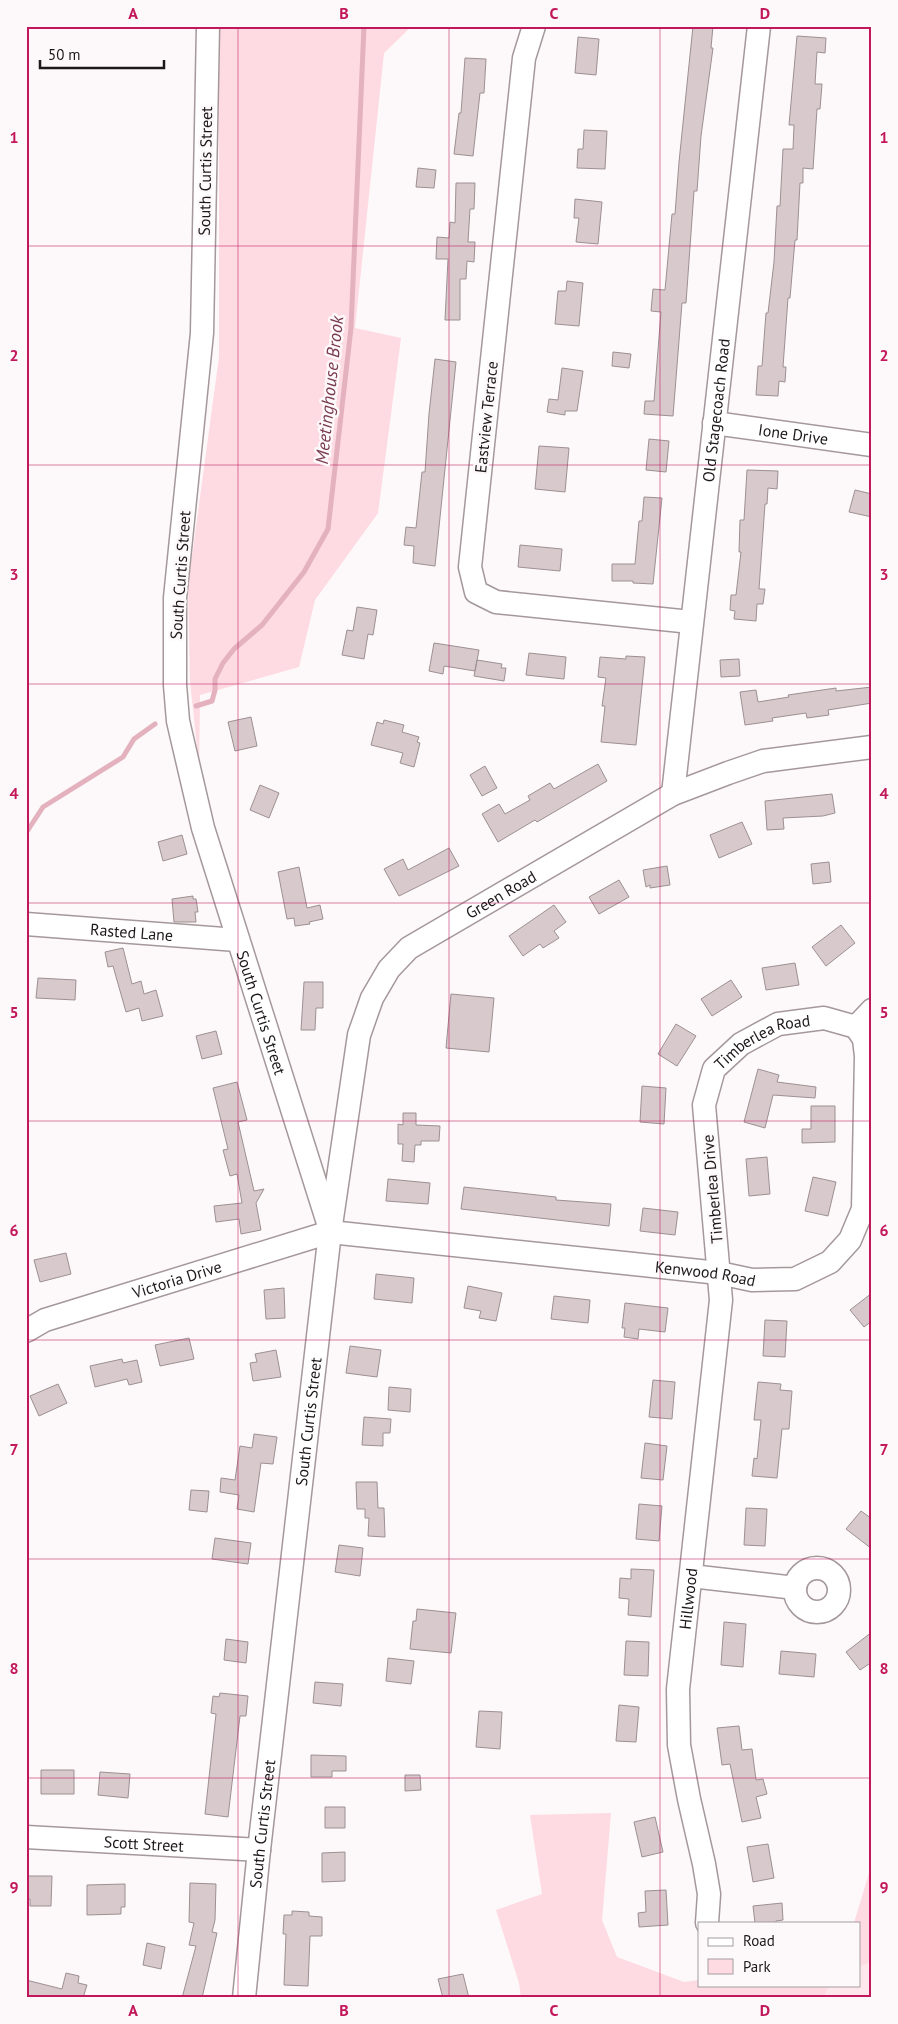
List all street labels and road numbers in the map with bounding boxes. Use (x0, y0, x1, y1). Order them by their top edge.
street label: South Curtis Street (194, 106, 216, 236)
street label: Old Stagecoach Road (698, 337, 734, 483)
street label: Eastview Terrace (470, 360, 502, 474)
street label: Ione Drive (757, 419, 829, 449)
street label: South Curtis Street (166, 509, 195, 640)
street label: Green Road (462, 866, 540, 923)
street label: Rasted Lane (89, 919, 174, 945)
street label: South Curtis Street (232, 948, 291, 1078)
street label: Timberlea Road (710, 1010, 811, 1074)
street label: Timberlea Drive (697, 1134, 727, 1244)
street label: Victoria Drive (129, 1256, 224, 1303)
street label: Kenwood Road (654, 1256, 758, 1291)
street label: South Curtis Street (291, 1356, 326, 1487)
street label: Hillwood (675, 1567, 701, 1630)
street label: South Curtis Street (245, 1758, 279, 1889)
street label: Scott Street (103, 1831, 185, 1856)

